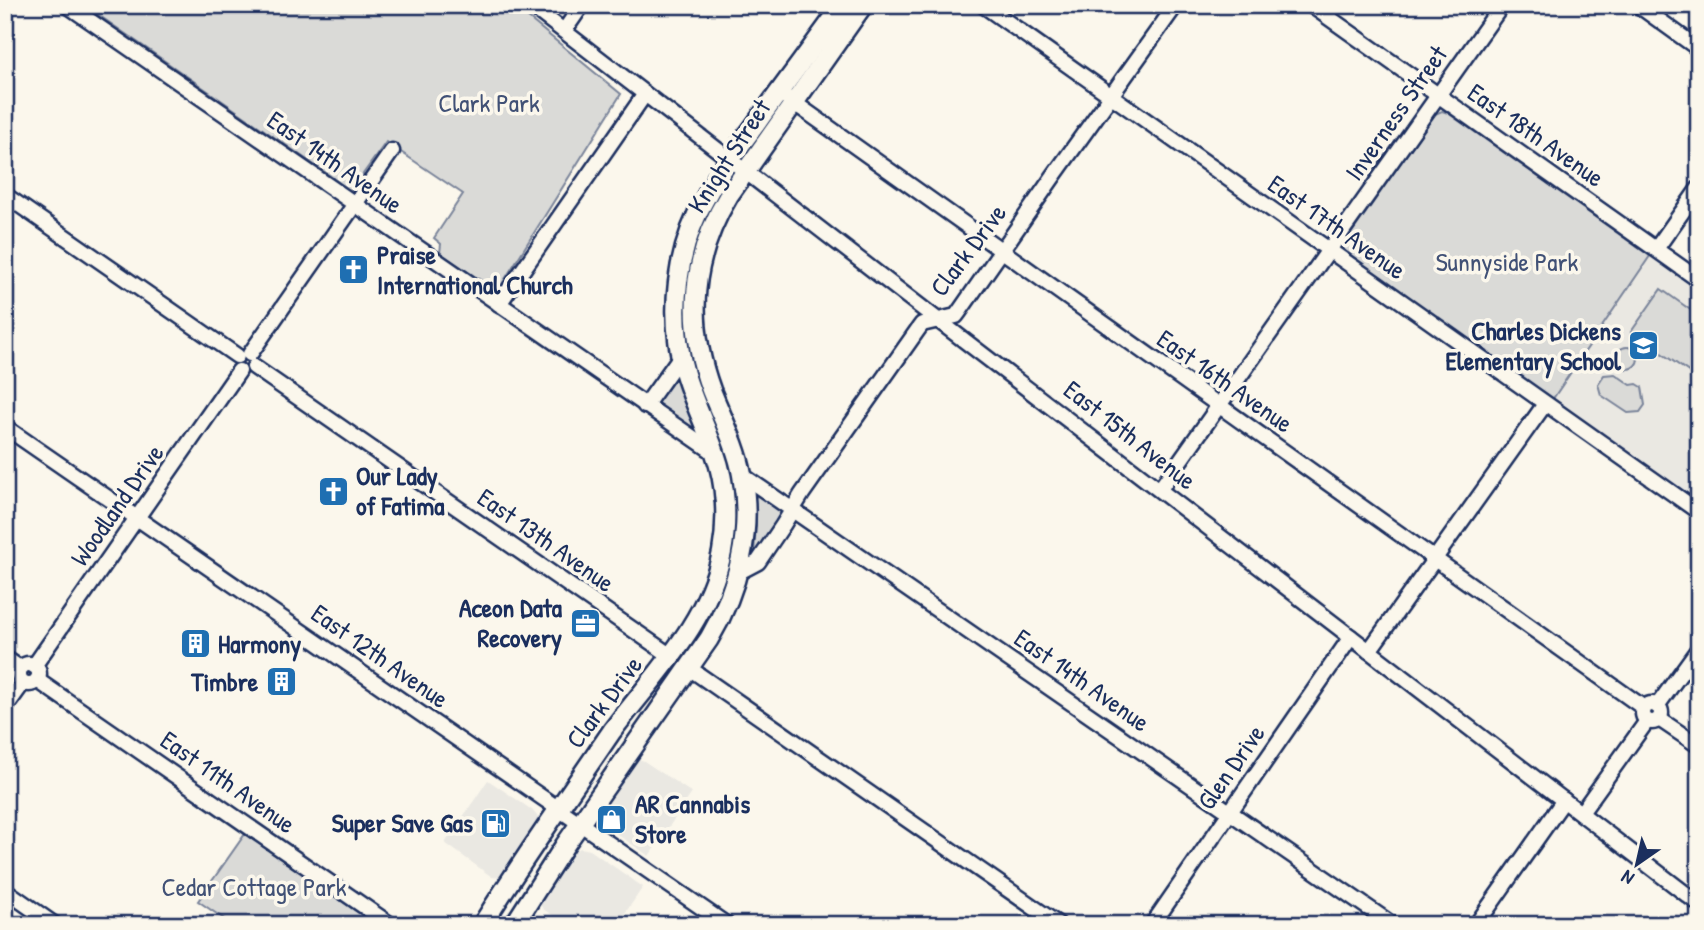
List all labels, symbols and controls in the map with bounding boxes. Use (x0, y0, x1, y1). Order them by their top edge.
street label: Inverness Street (1336, 37, 1456, 187)
street label: East 18th Avenue (1461, 75, 1611, 195)
park label: Clark Park (438, 85, 540, 120)
street label: Knight Street (679, 91, 779, 219)
street label: East 14th Avenue (261, 102, 410, 221)
street label: East 17th Avenue (1261, 166, 1413, 287)
street label: Clark Drive (921, 196, 1014, 303)
place label: Praise International Church (377, 237, 573, 302)
park label: Sunnyside Park (1436, 244, 1579, 279)
church icon: Praise International Church (337, 253, 371, 287)
place label: Charles Dickens Elementary School (1446, 313, 1622, 379)
street label: East 16th Avenue (1150, 321, 1300, 440)
school or university icon: Charles Dickens Elementary School (1627, 329, 1661, 363)
street label: East 15th Avenue (1057, 372, 1204, 497)
street label: Woodland Drive (62, 437, 171, 573)
place label: Our Lady of Fatima (356, 458, 445, 523)
church icon: Our Lady of Fatima (316, 474, 350, 508)
street label: East 13th Avenue (471, 480, 622, 600)
place label: Aceon Data Recovery (459, 590, 563, 656)
street label: East 12th Avenue (305, 595, 456, 716)
office icon: Aceon Data Recovery (568, 606, 602, 640)
street label: East 14th Avenue (1008, 620, 1157, 739)
place label: Harmony (218, 626, 301, 662)
building icon: Harmony (178, 627, 212, 661)
street label: Clark Drive (557, 648, 650, 755)
place label: Timbre (190, 664, 259, 699)
building icon: Timbre (264, 665, 298, 699)
street label: Glen Drive (1189, 717, 1273, 816)
street label: East 11th Avenue (154, 722, 303, 841)
place label: AR Cannabis Store (635, 786, 750, 851)
shop icon: AR Cannabis Store (595, 802, 629, 836)
place label: Super Save Gas (332, 805, 473, 841)
fuel station icon: Super Save Gas (479, 806, 513, 840)
north arrow (1602, 828, 1672, 898)
text: N (1616, 864, 1639, 892)
park label: Cedar Cottage Park (161, 869, 347, 904)

